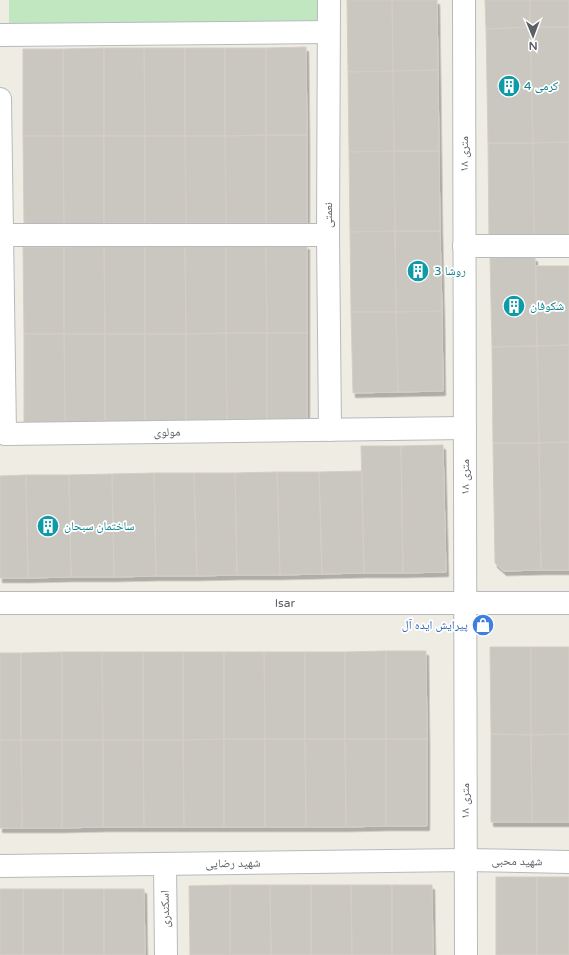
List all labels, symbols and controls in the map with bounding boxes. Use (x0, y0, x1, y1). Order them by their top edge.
north arrow (513, 16, 553, 56)
text: N (529, 39, 538, 52)
building icon: کرمی 4 (496, 73, 522, 99)
place label: کرمی 4 (524, 79, 558, 93)
street label: ۱۸ متری (457, 136, 471, 172)
street label: نعمتی (321, 202, 335, 228)
building icon: روشا 3 (405, 258, 431, 284)
place label: روشا 3 (434, 264, 466, 278)
building icon: شکوفان (501, 293, 527, 319)
place label: شکوفان (530, 299, 564, 313)
street label: مولوی (154, 425, 180, 439)
street label: ۱۸ متری (458, 459, 472, 495)
building icon: ساختمان سبحان (35, 513, 61, 539)
place label: ساختمان سبحان (64, 519, 135, 533)
street label: Isar (275, 596, 296, 610)
shop icon: پیرایش ایده آل (470, 612, 496, 638)
place label: پیرایش ایده آل (402, 618, 468, 632)
street label: ۱۸ متری (458, 783, 472, 819)
street label: شهید محبی (491, 854, 543, 869)
street label: شهید رضایی (205, 856, 261, 871)
street label: اسکندری (158, 890, 172, 928)

